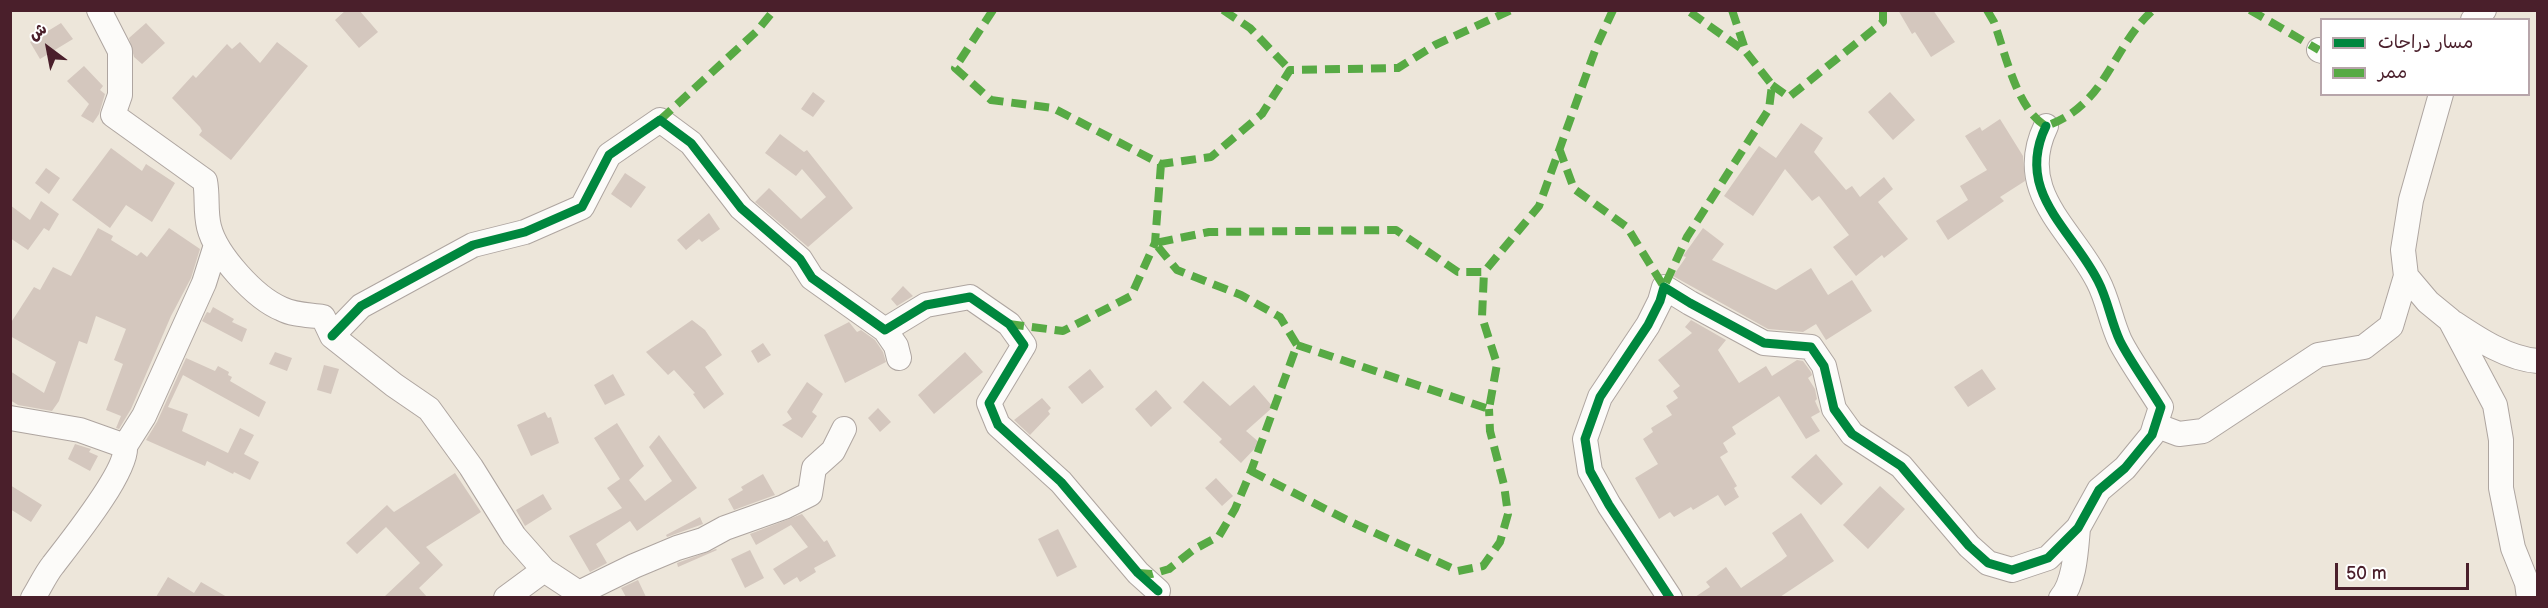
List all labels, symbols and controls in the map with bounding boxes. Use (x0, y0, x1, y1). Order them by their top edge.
north arrow (18, 18, 78, 78)
legend (2320, 18, 2530, 96)
text: ش (26, 20, 51, 45)
text: مسار دراجات (2378, 32, 2473, 53)
text: ممر (2378, 62, 2407, 83)
scale bar (2338, 551, 2472, 589)
text: 50 m (2346, 563, 2387, 584)

